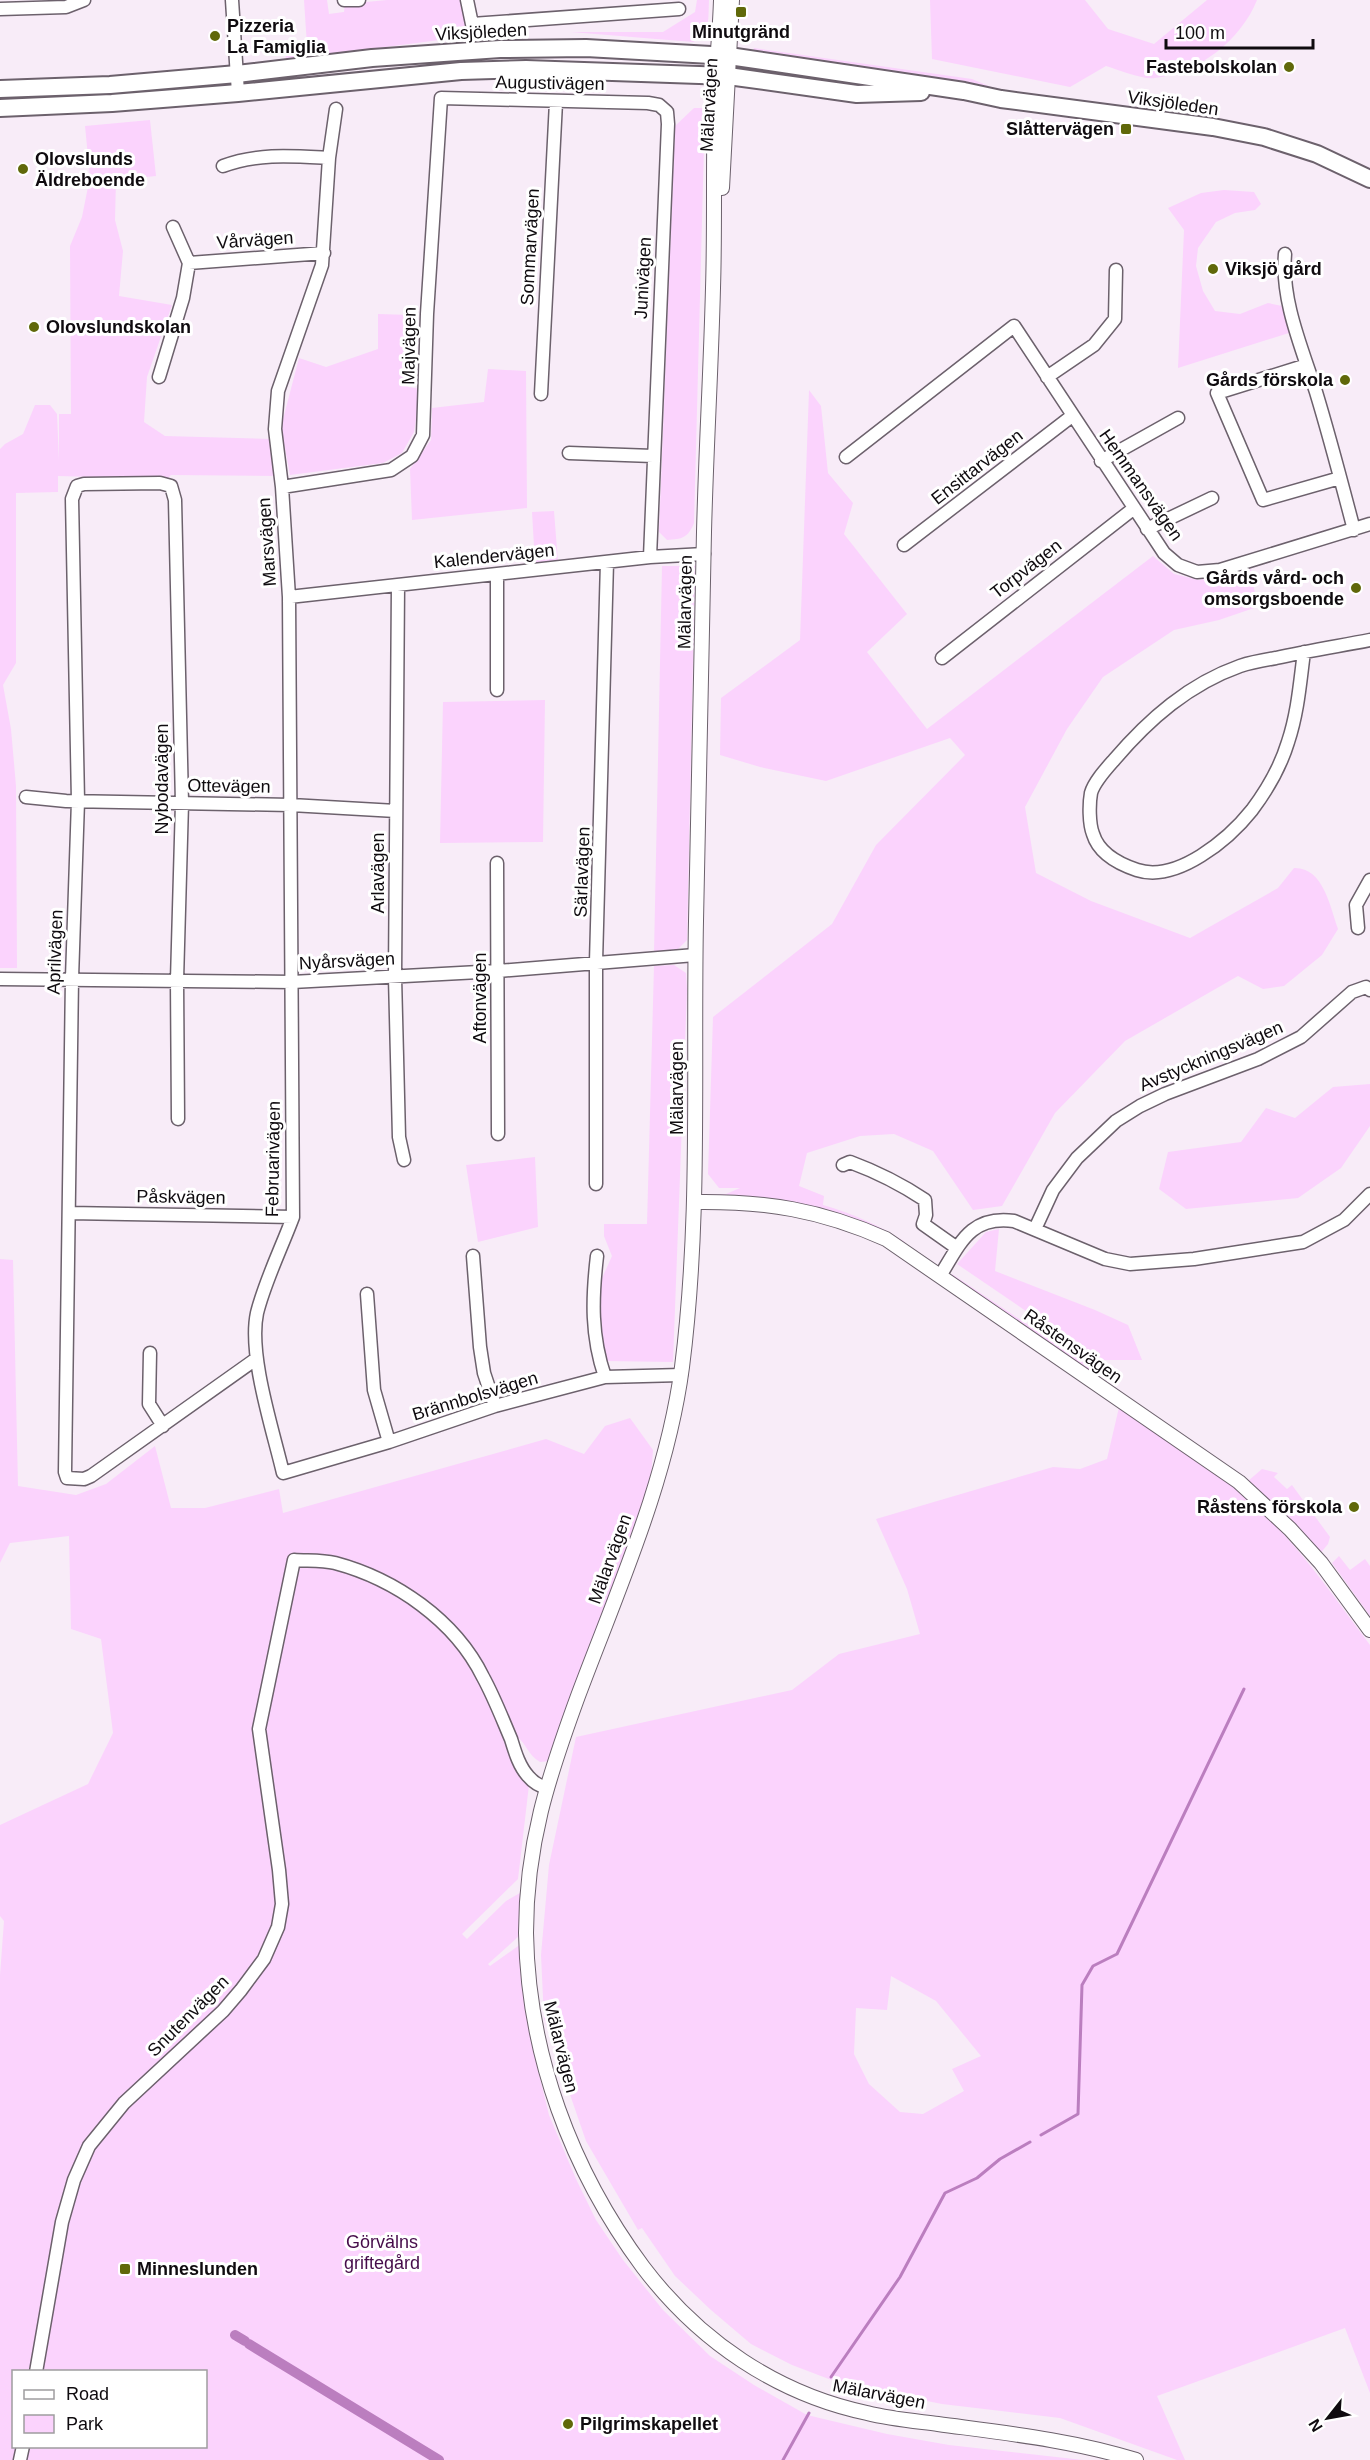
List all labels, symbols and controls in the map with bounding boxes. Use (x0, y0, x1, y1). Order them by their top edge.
marker: Minutgränd (734, 5, 748, 19)
scale bar (1166, 12, 1313, 50)
place label: Pizzeria La Famiglia (227, 16, 327, 57)
street label: Viksjöleden (435, 20, 527, 44)
place label: Minutgränd (692, 22, 790, 42)
text: 100 m (1175, 23, 1225, 43)
marker: Pizzeria La Famiglia (208, 29, 222, 43)
place label: Fastebolskolan (1146, 57, 1277, 77)
street label: Mälarvägen (697, 58, 721, 152)
marker: Fastebolskolan (1282, 60, 1296, 74)
street label: Augustivägen (495, 72, 605, 94)
street label: Viksjöleden (1126, 87, 1220, 119)
place label: Slåttervägen (1006, 119, 1114, 139)
marker: Slåttervägen (1119, 122, 1133, 136)
place label: Olovslunds Äldreboende (35, 149, 145, 190)
marker: Olovslunds Äldreboende (16, 162, 30, 176)
street label: Sommarvägen (517, 188, 543, 306)
street label: Vårvägen (216, 227, 294, 253)
street label: Junivägen (631, 236, 655, 320)
place label: Viksjö gård (1225, 259, 1322, 279)
marker: Viksjö gård (1206, 262, 1220, 276)
street label: Majvägen (398, 307, 420, 385)
place label: Olovslundskolan (46, 317, 191, 337)
marker: Olovslundskolan (27, 320, 41, 334)
place label: Gårds förskola (1206, 370, 1334, 390)
marker: Gårds förskola (1338, 373, 1352, 387)
street label: Ensittarvägen (927, 425, 1027, 509)
street label: Hemmansvägen (1095, 426, 1187, 544)
street label: Marsvägen (254, 497, 280, 587)
street label: Torpvägen (987, 535, 1065, 603)
street label: Kalendervägen (433, 540, 555, 572)
street label: Mälarvägen (674, 555, 696, 649)
place label: Gårds vård- och omsorgsboende (1204, 568, 1344, 609)
marker: Gårds vård- och omsorgsboende (1349, 581, 1363, 595)
street label: Nybodavägen (152, 723, 172, 835)
street label: Ottevägen (187, 775, 271, 797)
street label: Särlavägen (570, 826, 594, 918)
street label: Arlavägen (368, 832, 388, 914)
street label: Aprilvägen (44, 909, 66, 995)
street label: Nyårsvägen (299, 949, 395, 973)
street label: Aftonvägen (470, 952, 490, 1044)
street label: Avstyckningsvägen (1136, 1017, 1286, 1095)
street label: Mälarvägen (667, 1041, 687, 1135)
street label: Februarivägen (262, 1101, 284, 1217)
street label: Påskvägen (136, 1186, 226, 1208)
street label: Råstensvägen (1020, 1305, 1126, 1387)
street label: Brännbolsvägen (410, 1367, 540, 1425)
place label: Råstens förskola (1197, 1497, 1343, 1517)
marker: Råstens förskola (1347, 1500, 1361, 1514)
street label: Mälarvägen (585, 1511, 635, 1607)
street label: Snutenvägen (143, 1971, 233, 2061)
street label: Mälarvägen (540, 1999, 582, 2095)
park label: Görvälns griftegård (344, 2232, 420, 2273)
place label: Minneslunden (137, 2259, 258, 2279)
marker: Minneslunden (118, 2262, 132, 2276)
legend (12, 2370, 207, 2448)
street label: Mälarvägen (831, 2375, 927, 2413)
text: Road (66, 2384, 109, 2404)
north arrow (1298, 2388, 1358, 2448)
text: Park (66, 2414, 104, 2434)
place label: Pilgrimskapellet (580, 2414, 718, 2434)
text: N (1305, 2416, 1326, 2435)
marker: Pilgrimskapellet (561, 2417, 575, 2431)

